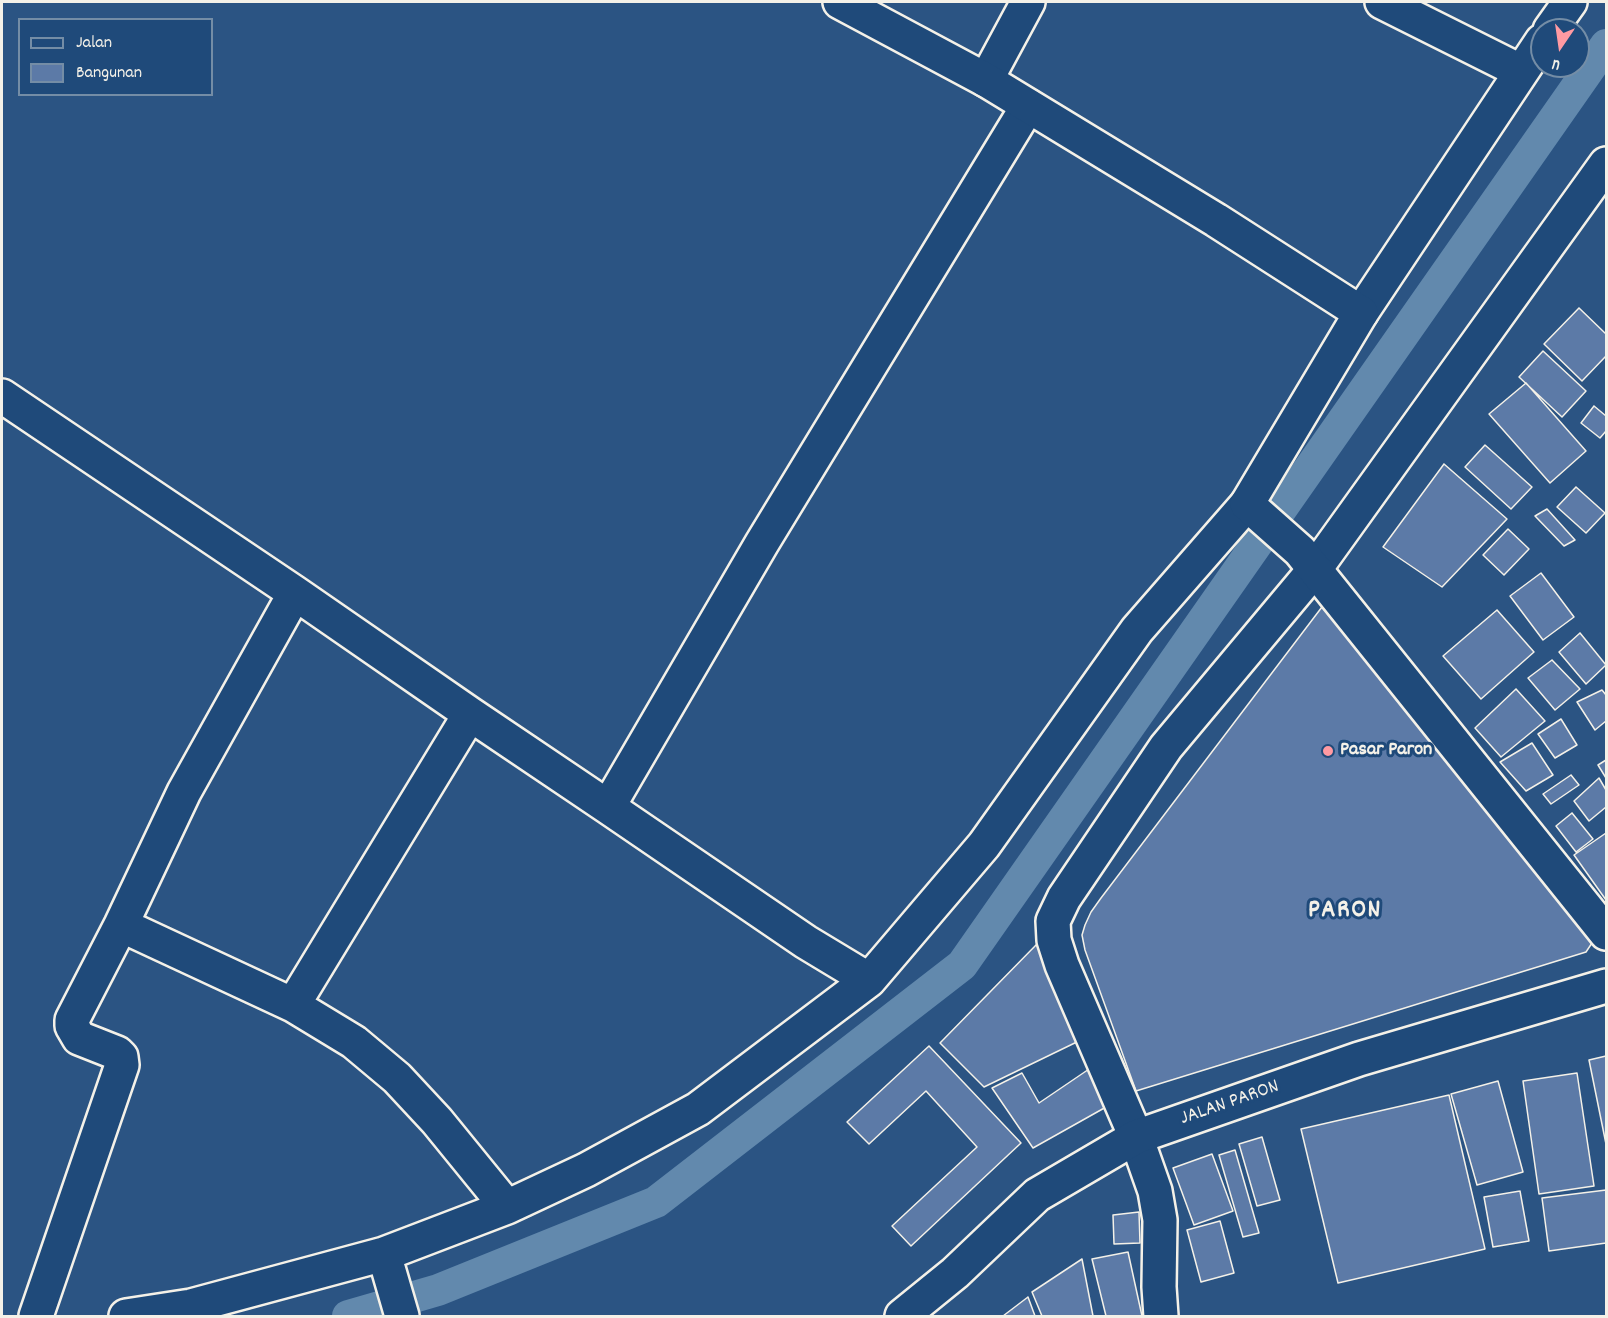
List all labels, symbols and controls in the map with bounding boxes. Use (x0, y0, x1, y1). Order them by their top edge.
legend (18, 18, 213, 96)
north arrow (1530, 18, 1590, 78)
text: Jalan (76, 31, 112, 56)
text: U (1550, 52, 1563, 76)
text: Bangunan (76, 61, 142, 86)
place label: Pasar Paron (1340, 739, 1432, 763)
marker: Pasar Paron (1321, 744, 1335, 758)
district label: PARON (1308, 896, 1382, 928)
street label: JALAN PARON (1177, 1076, 1283, 1132)

